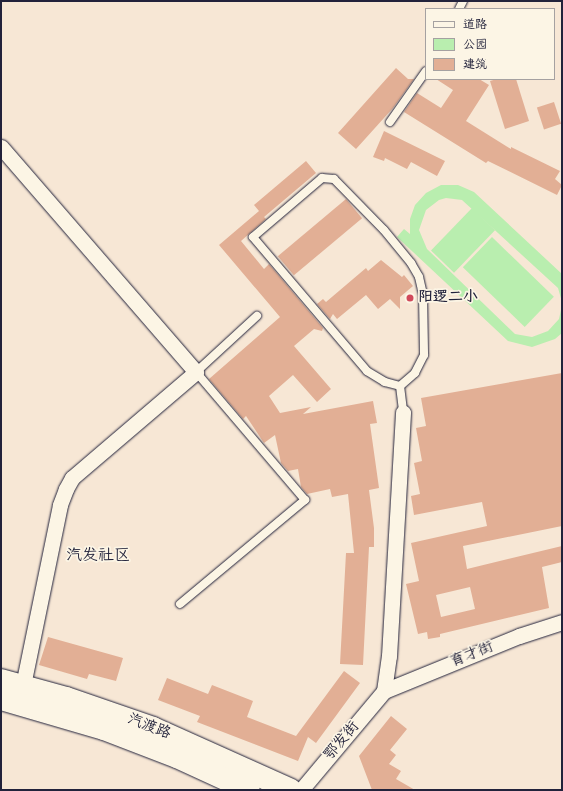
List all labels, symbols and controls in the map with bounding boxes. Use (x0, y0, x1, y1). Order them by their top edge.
legend (425, 8, 555, 80)
text: 道路 (463, 17, 487, 33)
text: 公园 (463, 37, 487, 53)
text: 建筑 (463, 57, 487, 73)
place label: 阳逻二小 (418, 289, 478, 307)
marker: 阳逻二小 (405, 293, 415, 303)
district label: 汽发社区 (66, 546, 130, 566)
street label: 育才街 (448, 638, 496, 672)
street label: 汽渡路 (125, 711, 173, 743)
street label: 鄂发街 (321, 718, 363, 764)

